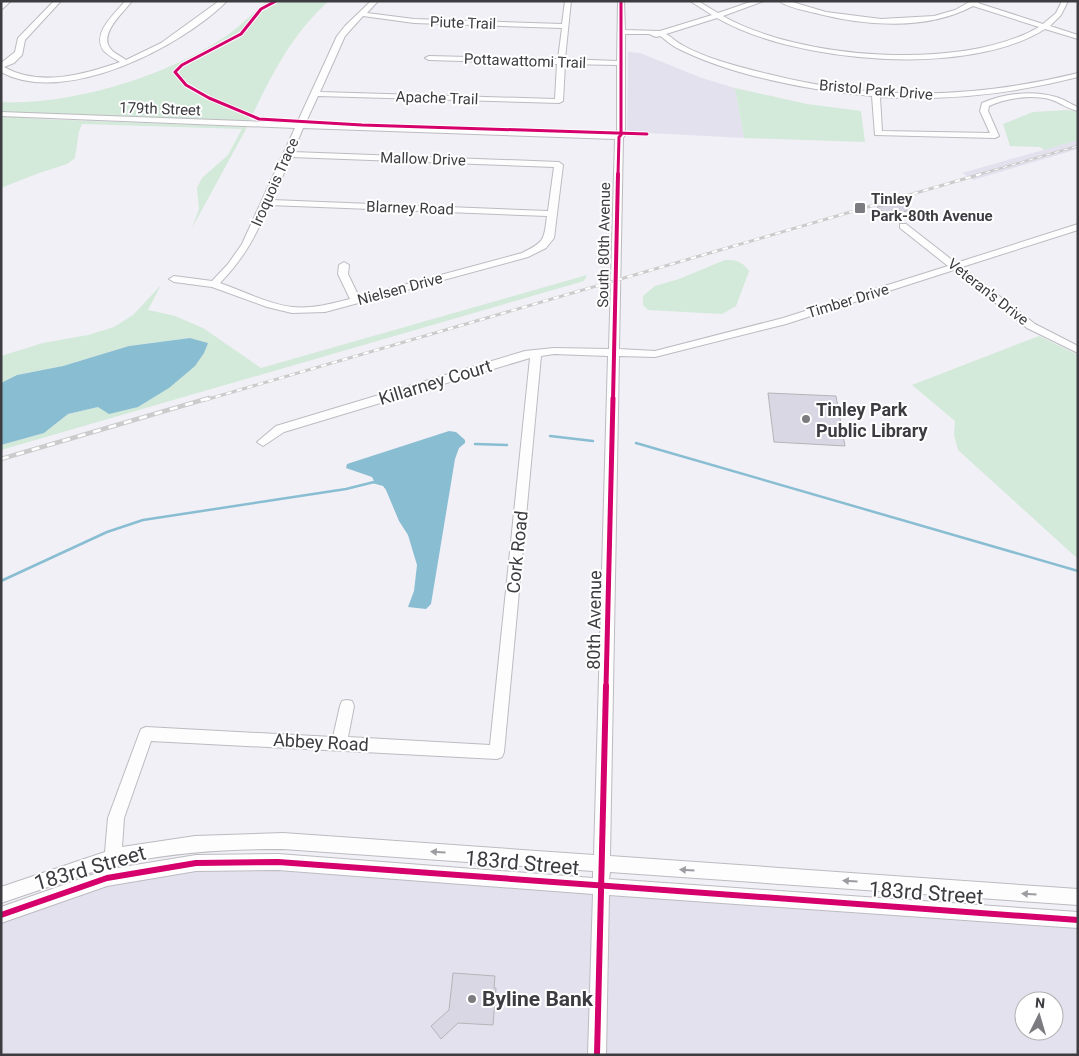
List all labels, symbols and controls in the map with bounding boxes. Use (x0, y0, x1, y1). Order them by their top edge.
street label: Piute Trail (430, 13, 496, 33)
street label: Pottawattomi Trail (464, 50, 586, 72)
street label: Bristol Park Drive (818, 76, 934, 104)
street label: Apache Trail (395, 88, 479, 108)
street label: 179th Street (119, 99, 201, 119)
street label: Iroquois Trace (247, 135, 303, 229)
street label: Mallow Drive (380, 149, 466, 169)
street label: South 80th Avenue (594, 182, 614, 308)
place label: Tinley Park-80th Avenue (871, 190, 993, 225)
street label: Blarney Road (366, 197, 454, 219)
marker: Tinley Park-80th Avenue (853, 201, 867, 215)
street label: Veteran's Drive (944, 255, 1032, 329)
street label: Nielsen Drive (355, 269, 445, 309)
street label: Timber Drive (805, 280, 891, 322)
street label: Killarney Court (376, 355, 494, 409)
place label: Tinley Park Public Library (816, 399, 928, 441)
marker: Tinley Park Public Library (800, 413, 812, 425)
street label: Cork Road (502, 510, 532, 594)
street label: 80th Avenue (583, 570, 605, 670)
street label: Abbey Road (273, 729, 369, 755)
street label: 183rd Street (32, 841, 149, 895)
street label: 183rd Street (464, 846, 580, 880)
one-way arrow (430, 848, 446, 856)
one-way arrow (679, 866, 695, 874)
one-way arrow (841, 877, 857, 885)
street label: 183rd Street (868, 877, 984, 909)
one-way arrow (1021, 889, 1037, 897)
place label: Byline Bank (482, 987, 594, 1011)
north arrow (1014, 991, 1064, 1041)
marker: Byline Bank (466, 993, 478, 1005)
text: N (1035, 995, 1046, 1011)

